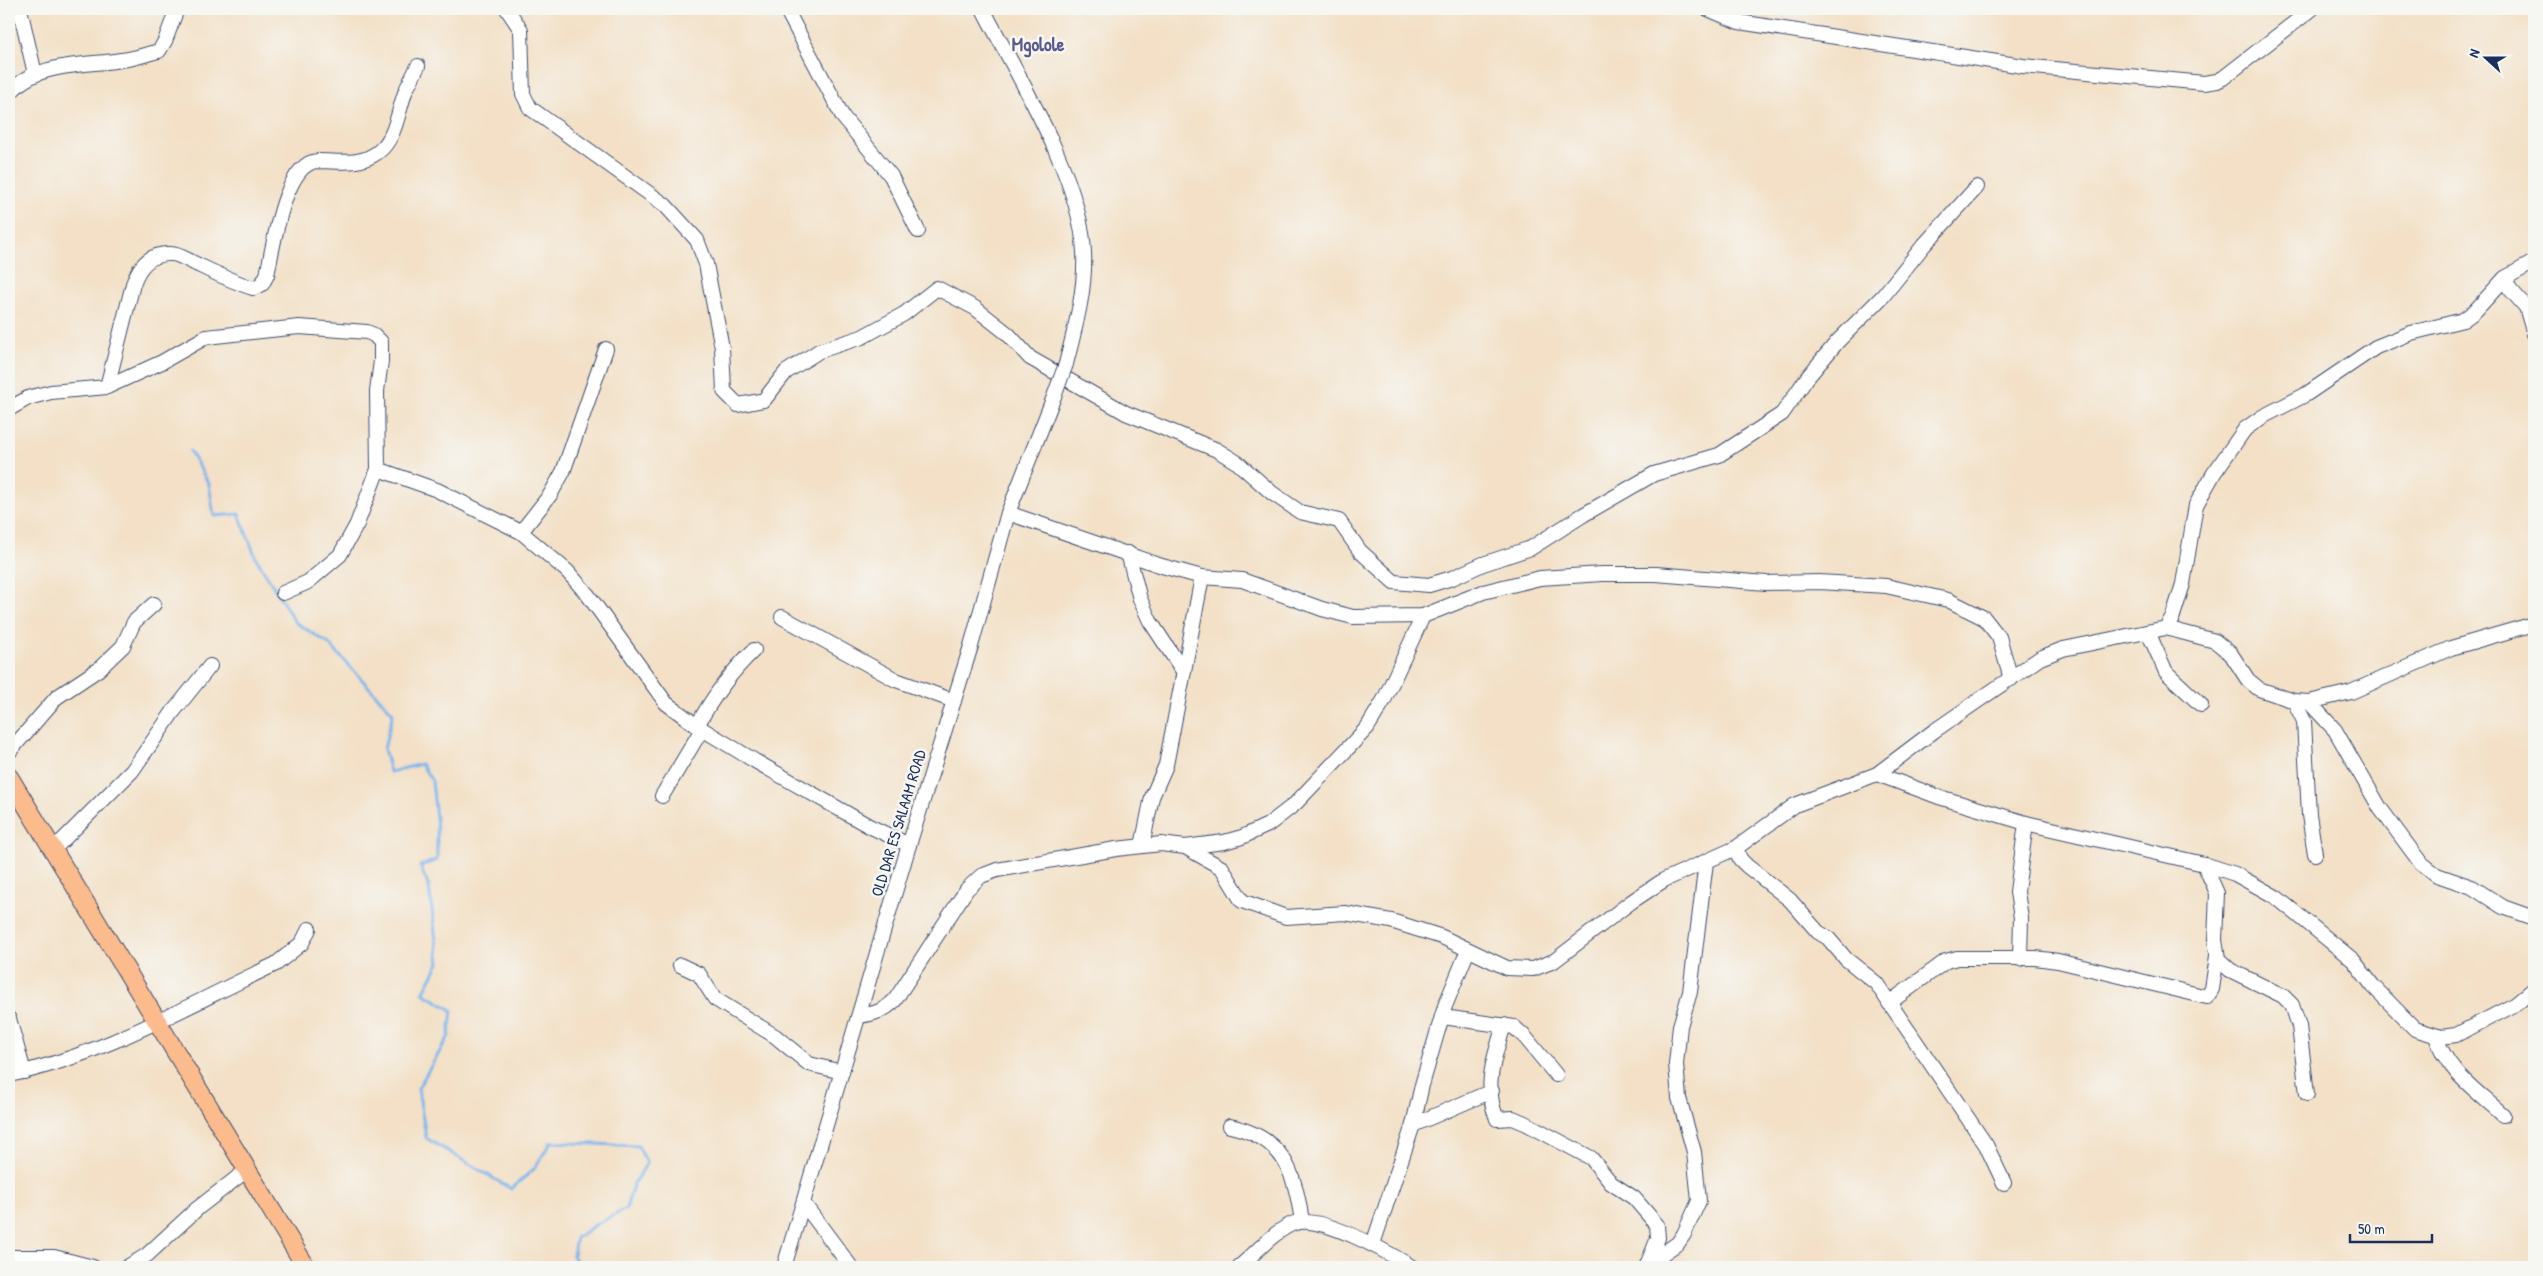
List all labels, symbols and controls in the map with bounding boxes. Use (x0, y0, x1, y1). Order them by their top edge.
district label: Mgolole (1012, 31, 1065, 58)
north arrow (2460, 32, 2510, 82)
text: N (2463, 46, 2484, 60)
street label: OLD DAR ES SALAAM ROAD (865, 747, 931, 899)
scale bar (2350, 1211, 2433, 1243)
text: 50 m (2358, 1218, 2385, 1239)

